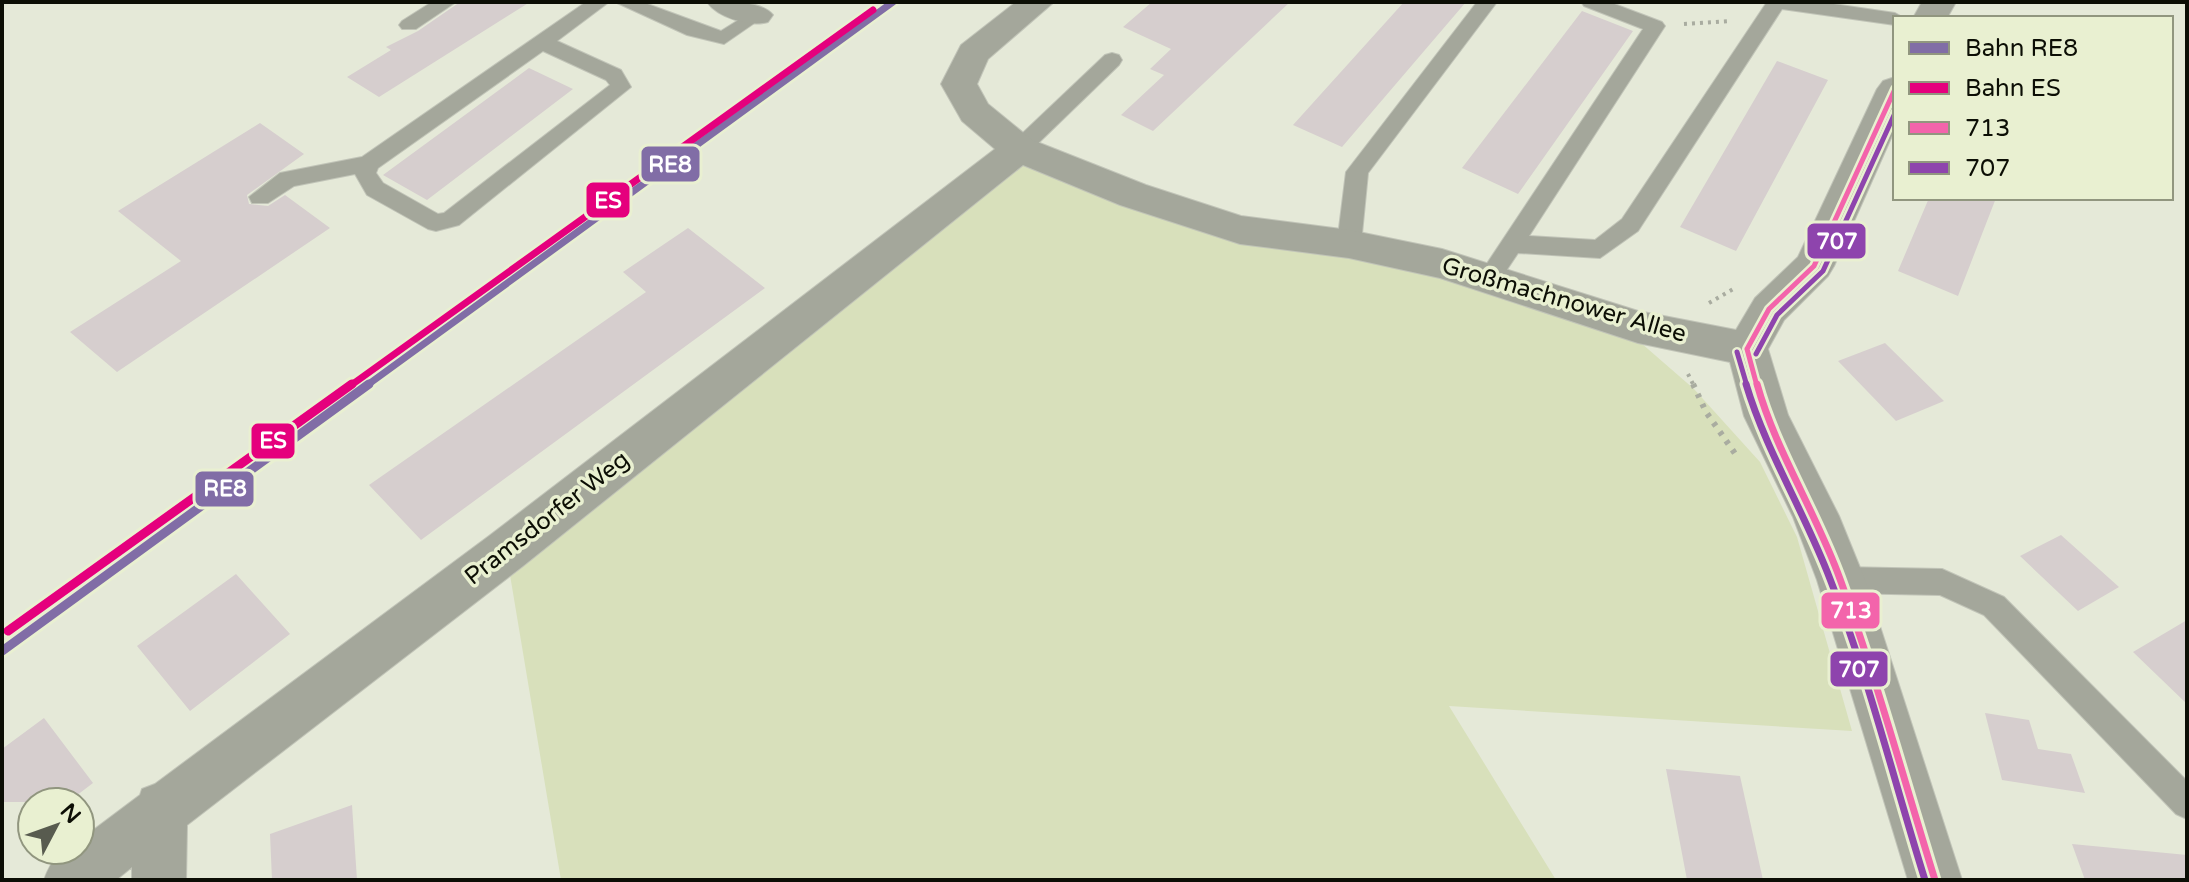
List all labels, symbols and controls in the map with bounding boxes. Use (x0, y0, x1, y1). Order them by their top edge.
legend (1893, 16, 2173, 200)
text: Bahn RE8 (1965, 34, 2078, 63)
text: Bahn ES (1965, 74, 2061, 103)
text: 713 (1965, 114, 2010, 143)
line badge: RE8 (640, 145, 701, 183)
text: RE8 (648, 152, 692, 178)
text: 707 (1965, 154, 2010, 183)
line badge: ES (585, 181, 631, 219)
text: ES (594, 188, 622, 214)
line badge: 707 (1806, 222, 1867, 260)
text: 707 (1816, 229, 1858, 255)
street label: Großmachnower Allee (1438, 251, 1690, 349)
line badge: ES (250, 422, 296, 460)
text: ES (259, 428, 287, 454)
street label: Pramsdorfer Weg (459, 445, 635, 591)
line badge: RE8 (194, 470, 255, 508)
text: RE8 (203, 476, 247, 502)
line badge: 713 (1820, 591, 1881, 630)
text: 713 (1830, 598, 1872, 624)
line badge: 707 (1829, 650, 1889, 688)
text: 707 (1838, 657, 1880, 683)
north arrow (16, 786, 96, 866)
text: N (55, 798, 86, 829)

